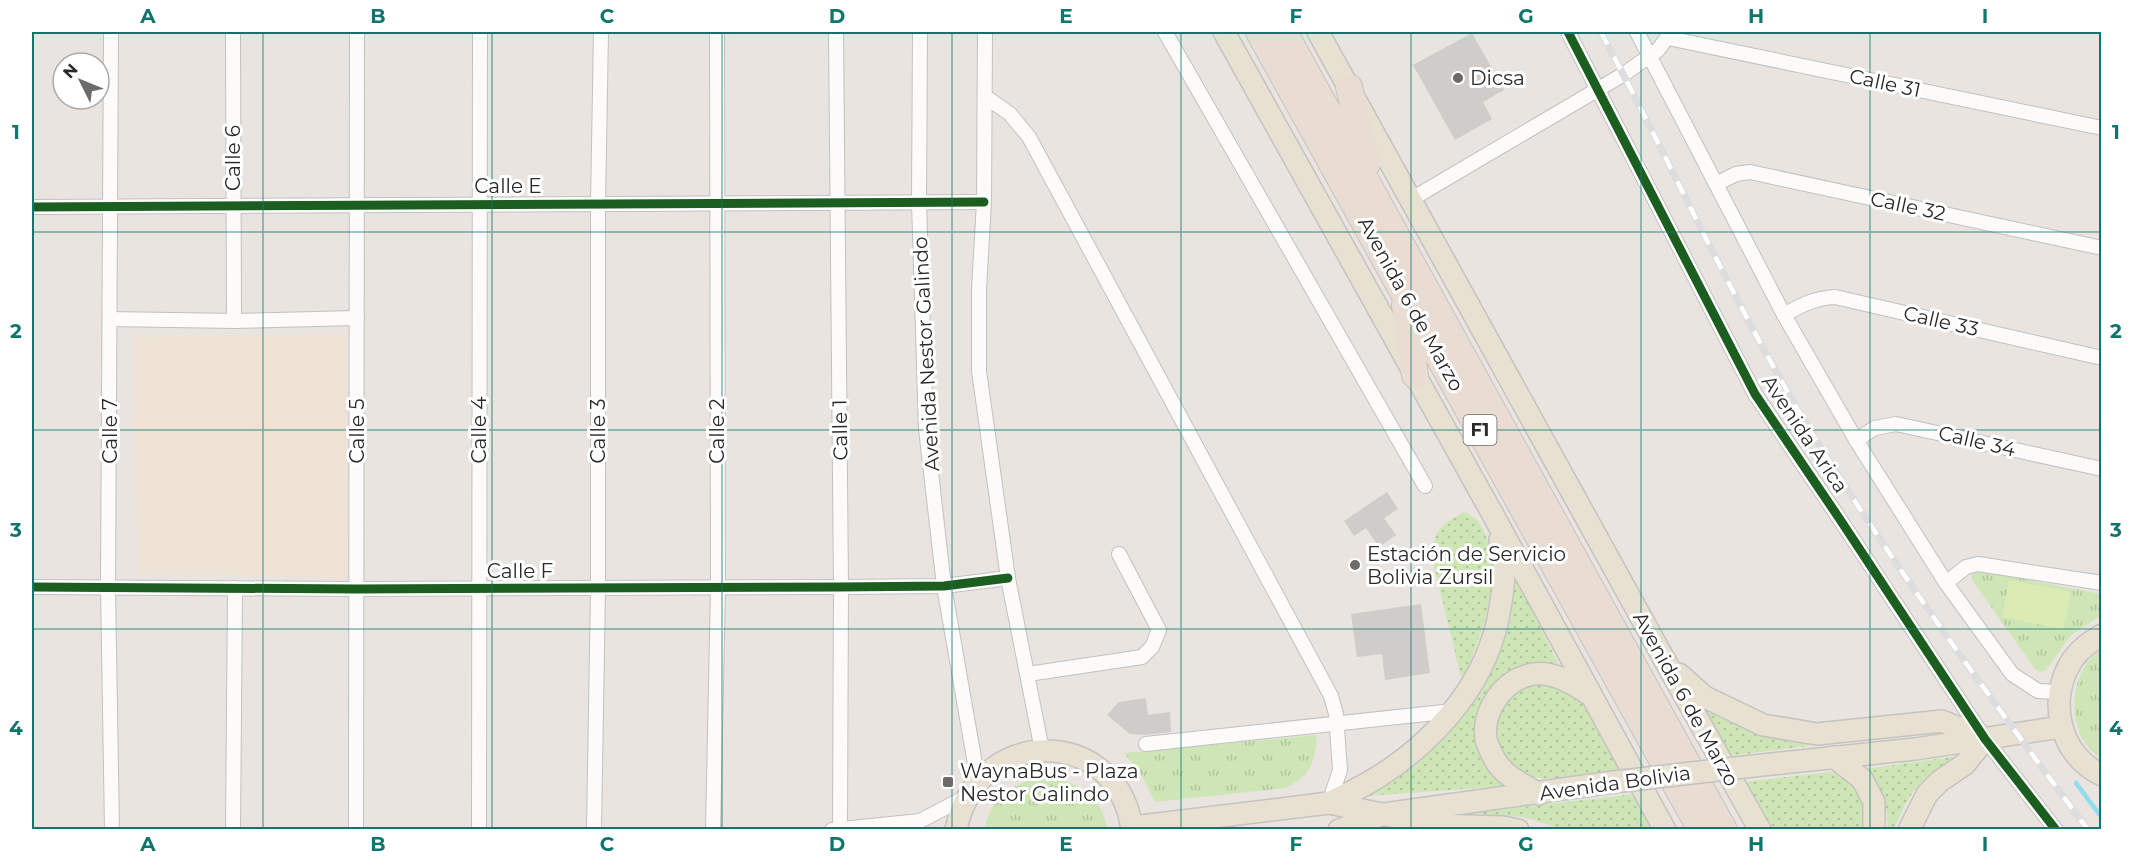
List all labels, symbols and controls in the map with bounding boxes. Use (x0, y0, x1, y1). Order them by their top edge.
text: A (139, 4, 156, 28)
text: B (370, 4, 386, 28)
text: C (600, 4, 615, 28)
text: D (829, 4, 845, 28)
text: E (1059, 4, 1073, 28)
text: F (1290, 4, 1303, 28)
text: G (1518, 4, 1534, 28)
text: H (1748, 4, 1764, 28)
text: I (1982, 4, 1988, 28)
north arrow (51, 51, 111, 111)
text: N (59, 60, 82, 82)
street label: Calle 31 (1847, 64, 1923, 102)
place label: Dicsa (1470, 66, 1525, 90)
marker: Dicsa (1451, 71, 1465, 85)
text: 1 (12, 120, 20, 144)
text: 1 (2112, 120, 2120, 144)
street label: Calle 6 (221, 125, 245, 191)
street label: Calle E (474, 174, 542, 198)
street label: Calle 32 (1868, 186, 1948, 226)
street label: Avenida 6 de Marzo (1353, 213, 1469, 395)
street label: Avenida Nestor Galindo (908, 236, 944, 472)
street label: Calle 33 (1901, 301, 1981, 341)
text: 2 (10, 319, 22, 343)
text: 2 (2110, 319, 2122, 343)
street label: Avenida Arica (1757, 371, 1853, 497)
street label: Calle 4 (467, 396, 491, 464)
street label: Calle 7 (98, 398, 122, 464)
street label: Calle 5 (345, 398, 369, 464)
street label: Calle 3 (586, 398, 610, 464)
street label: Calle 2 (705, 398, 729, 464)
street label: Calle 1 (827, 399, 853, 461)
road number: F1 (1464, 415, 1496, 445)
street label: Calle 34 (1936, 420, 2018, 462)
text: 3 (9, 518, 22, 542)
text: 3 (2109, 518, 2122, 542)
place label: Estación de Servicio Bolivia Zursil (1367, 542, 1566, 589)
marker: Estación de Servicio Bolivia Zursil (1348, 558, 1362, 572)
street label: Calle F (487, 559, 553, 583)
street label: Avenida 6 de Marzo (1628, 608, 1744, 790)
text: 4 (9, 716, 23, 740)
text: 4 (2109, 716, 2123, 740)
place label: WaynaBus - Plaza Nestor Galindo (960, 759, 1139, 806)
street label: Avenida Bolivia (1538, 761, 1692, 805)
marker: WaynaBus - Plaza Nestor Galindo (941, 775, 955, 789)
text: A (139, 832, 156, 856)
text: B (370, 832, 386, 856)
text: C (600, 832, 615, 856)
text: D (829, 832, 845, 856)
text: E (1059, 832, 1073, 856)
text: F (1290, 832, 1303, 856)
text: G (1518, 832, 1534, 856)
text: H (1748, 832, 1764, 856)
text: I (1982, 832, 1988, 856)

